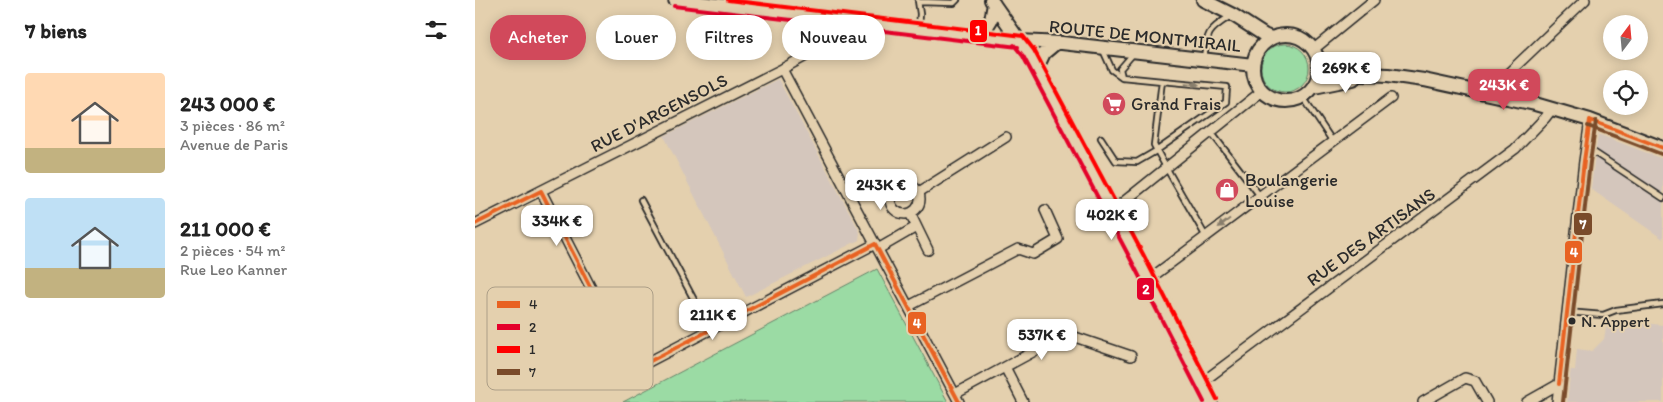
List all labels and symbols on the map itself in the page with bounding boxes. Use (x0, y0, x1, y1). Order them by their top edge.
street label: ROUTE DE MONTMIRAIL (1048, 15, 1242, 57)
north arrow (1603, 15, 1647, 60)
line badge: 1 (969, 19, 988, 43)
text: 1 (975, 22, 982, 39)
pin: 269K € (1305, 52, 1387, 94)
pin: 243K € (1463, 68, 1545, 111)
street label: RUE D'ARGENSOLS (587, 69, 731, 157)
one-way arrow (1184, 80, 1200, 88)
supermarket icon: Grand Frais (1101, 91, 1127, 117)
place label: Grand Frais (1131, 93, 1221, 115)
pin: 243K € (840, 168, 922, 211)
place label: Boulangerie Louise (1245, 169, 1338, 212)
shop icon: Boulangerie Louise (1214, 177, 1240, 203)
street label: RUE DES ARTISANS (1302, 183, 1440, 291)
pin: 402K € (1071, 198, 1153, 241)
pin: 334K € (516, 204, 598, 247)
line badge: 7 (1573, 212, 1593, 236)
text: 7 (1579, 216, 1587, 233)
one-way arrow (1218, 218, 1231, 229)
line badge: 4 (1564, 240, 1583, 264)
text: 4 (1570, 244, 1579, 261)
line badge: 2 (1136, 277, 1155, 301)
text: 2 (1142, 281, 1150, 298)
legend (487, 287, 653, 390)
text: 4 (529, 296, 538, 313)
pin: 211K € (672, 298, 754, 341)
line badge: 4 (907, 311, 927, 335)
place label: N. Appert (1581, 311, 1650, 331)
text: 4 (913, 315, 922, 332)
marker: N. Appert (1567, 316, 1577, 326)
pin: 537K € (1001, 318, 1083, 361)
text: 2 (529, 319, 537, 336)
text: 1 (529, 341, 536, 358)
text: 7 (529, 364, 536, 381)

